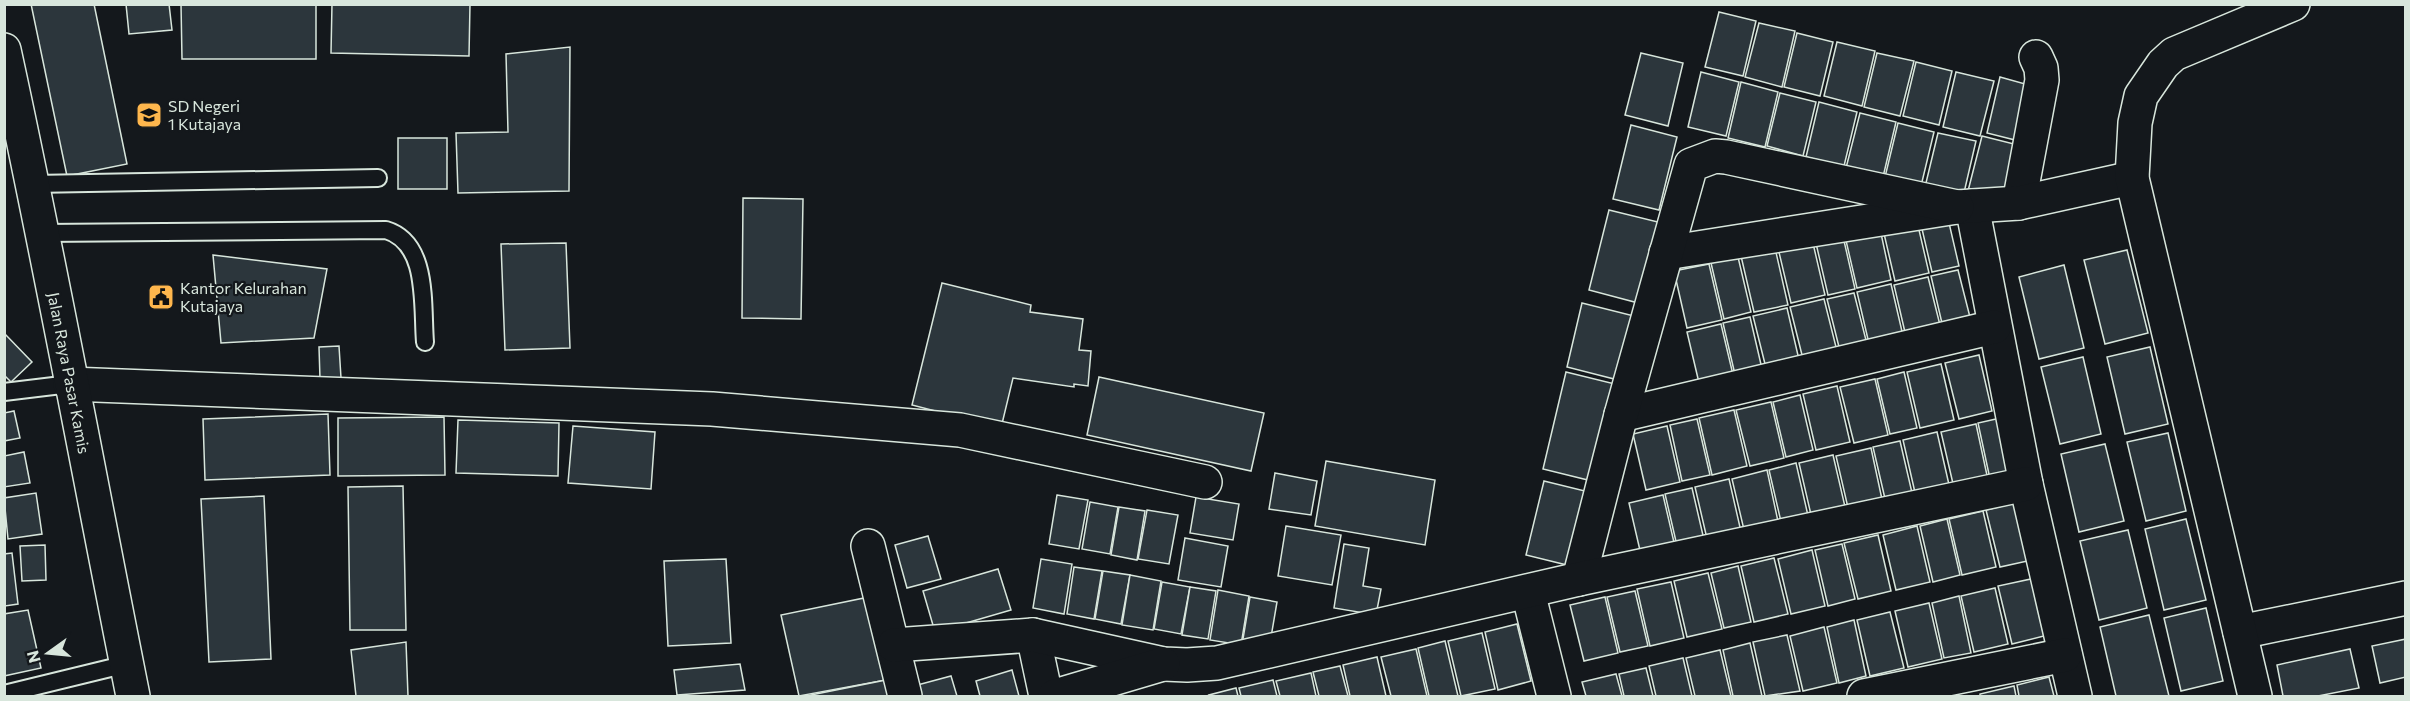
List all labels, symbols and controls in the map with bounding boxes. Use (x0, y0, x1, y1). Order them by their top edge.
place label: SD Negeri 1 Kutajaya (168, 96, 241, 133)
school or university icon: SD Negeri 1 Kutajaya (134, 100, 164, 130)
place label: Kantor Kelurahan Kutajaya (180, 278, 307, 315)
public building icon: Kantor Kelurahan Kutajaya (146, 282, 176, 312)
street label: Jalan Raya Pasar Kamis (45, 291, 94, 455)
north arrow (18, 623, 78, 683)
text: N (22, 649, 44, 665)

